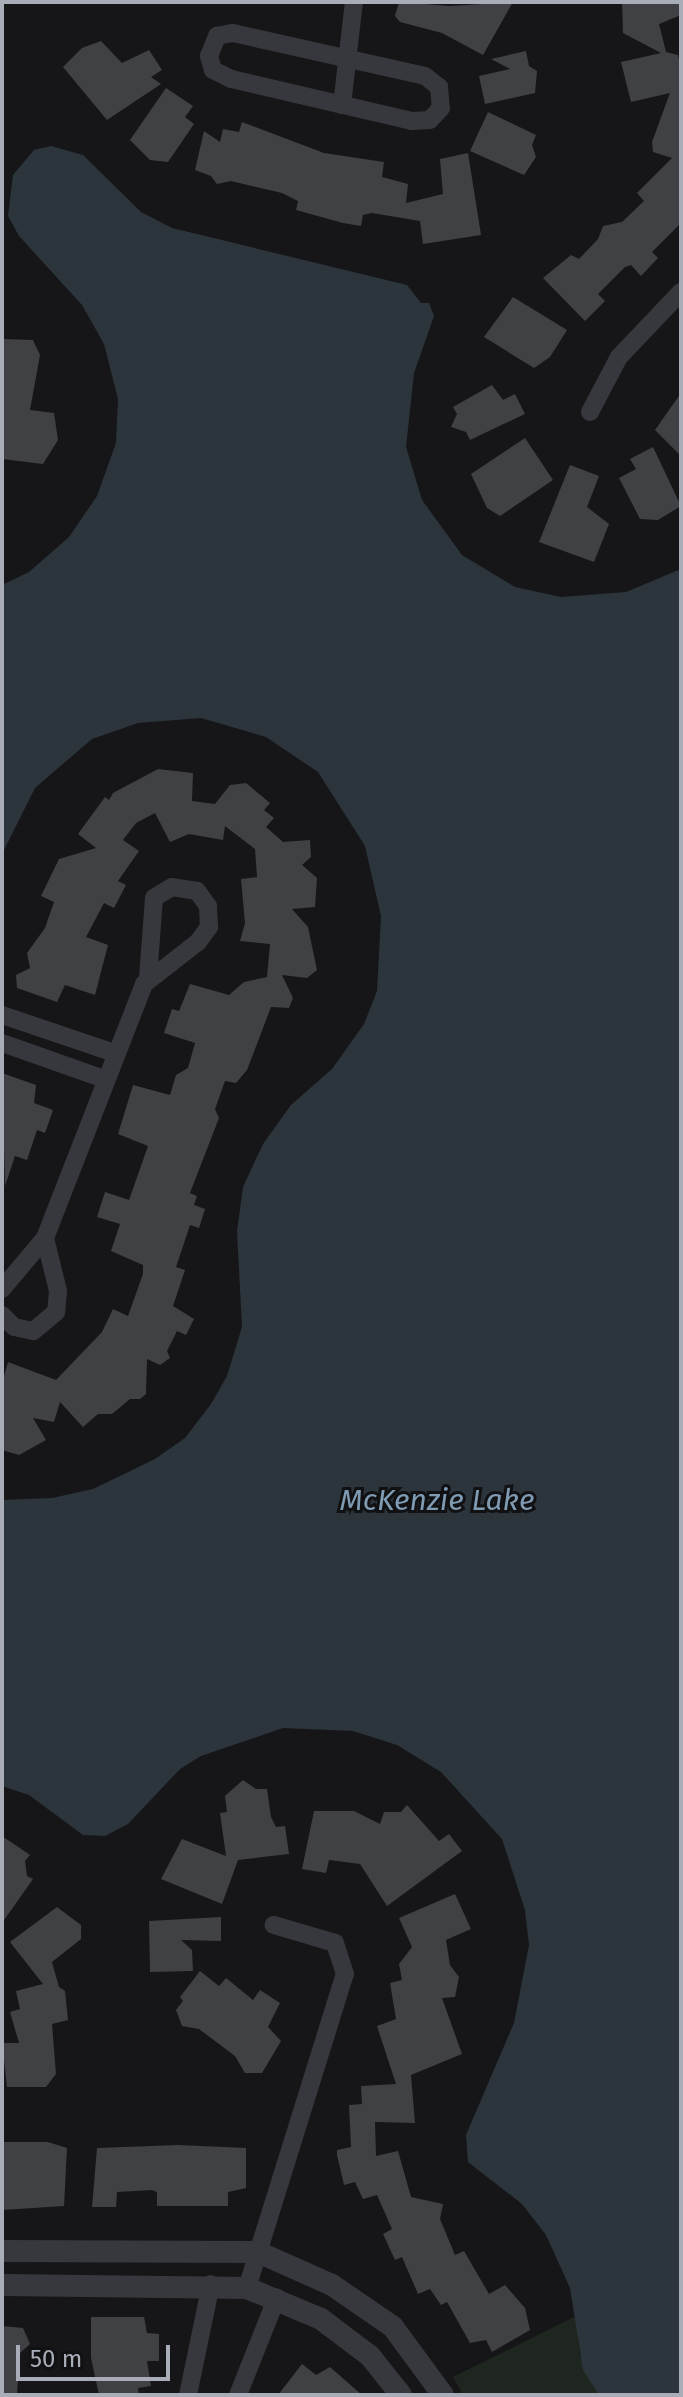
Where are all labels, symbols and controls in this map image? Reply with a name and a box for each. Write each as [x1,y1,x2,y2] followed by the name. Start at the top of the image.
[340,1482,534,1518] water label: McKenzie Lake
[20,2329,174,2379] scale bar
[30,2345,82,2373] text: 50 m

